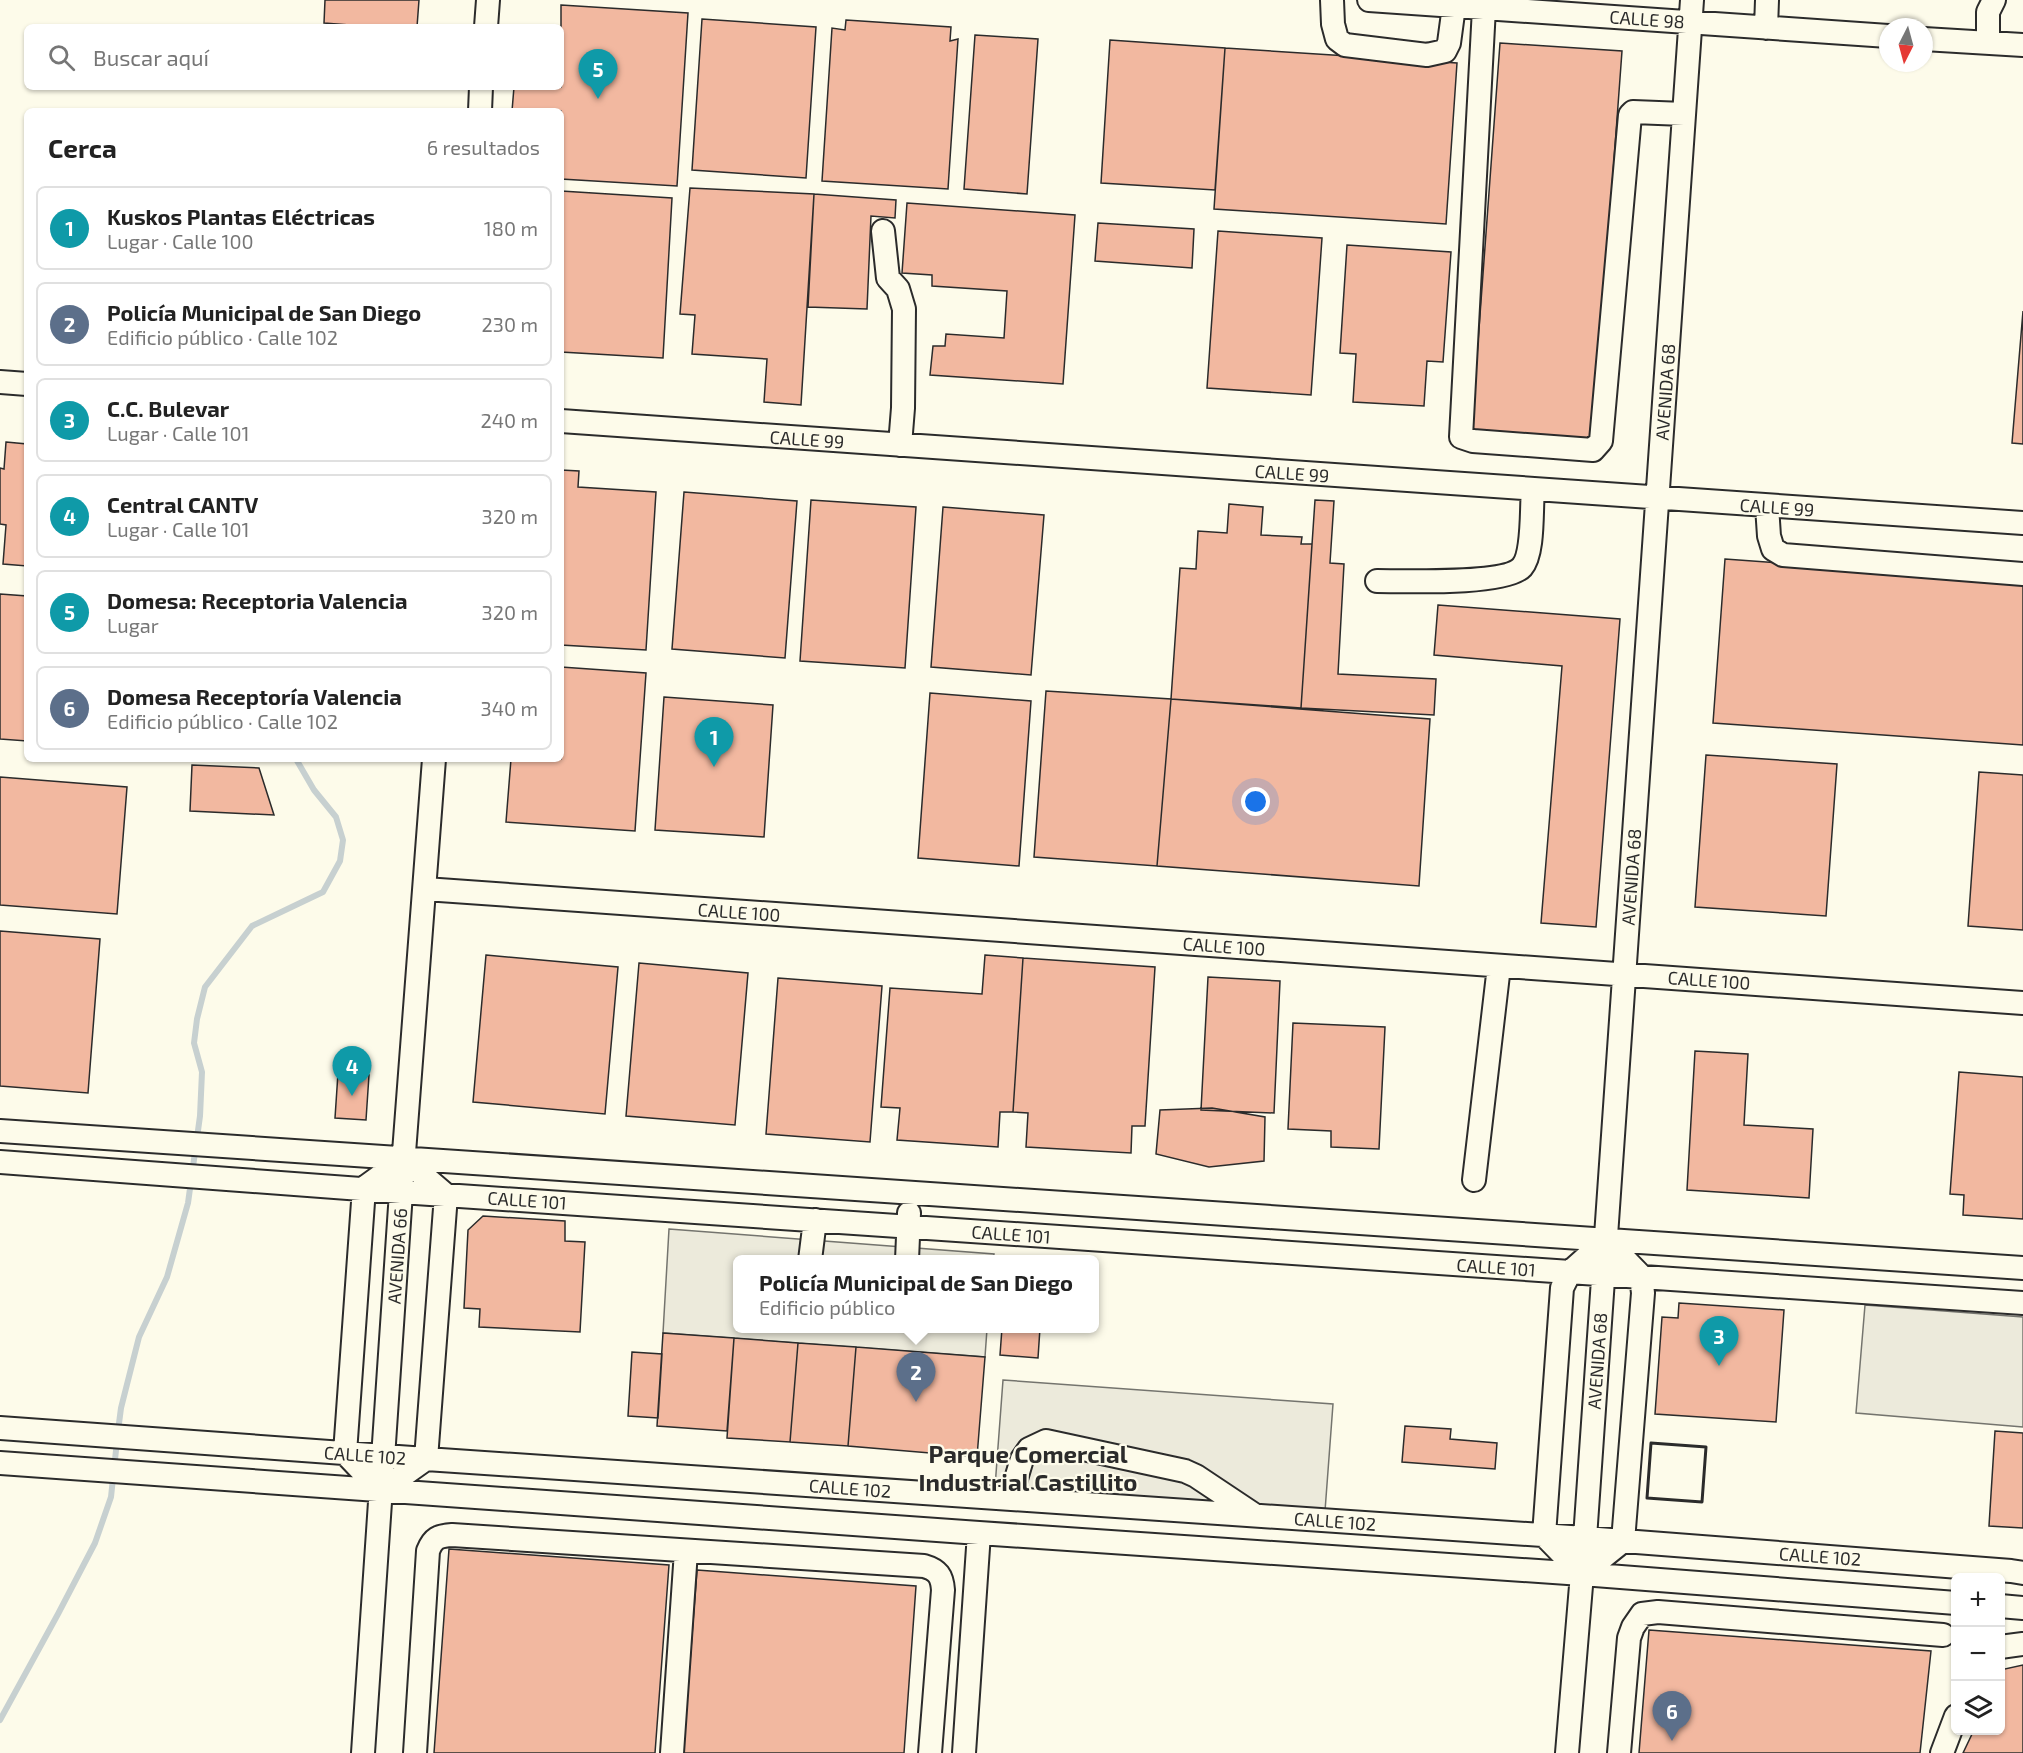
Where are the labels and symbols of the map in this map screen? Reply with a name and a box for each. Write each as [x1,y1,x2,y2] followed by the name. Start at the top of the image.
[1609,5,1685,33] street label: CALLE 98
[1879,18,1933,72] north arrow
[578,50,618,99] pin: 5
[1651,343,1679,441] street label: AVENIDA 68
[769,425,845,453] street label: CALLE 99
[1254,459,1330,487] street label: CALLE 99
[1739,493,1815,521] street label: CALLE 99
[694,718,734,767] pin: 1
[1241,787,1270,816] your location
[1617,828,1645,926] street label: AVENIDA 68
[697,898,781,926] street label: CALLE 100
[1182,932,1266,960] street label: CALLE 100
[1667,966,1751,994] street label: CALLE 100
[332,1046,372,1096] pin: 4
[487,1186,567,1214] street label: CALLE 101
[383,1207,411,1305] street label: AVENIDA 66
[971,1220,1051,1248] street label: CALLE 101
[1456,1253,1536,1281] street label: CALLE 101
[1583,1312,1611,1410] street label: AVENIDA 68
[1700,1316,1738,1366] pin: 3
[896,1352,936,1402] pin: 2
[918,1439,1138,1496] district label: Parque Comercial Industrial Castillito
[323,1441,407,1469] street label: CALLE 102
[808,1474,892,1502] street label: CALLE 102
[1293,1507,1377,1535] street label: CALLE 102
[1778,1542,1862,1570] street label: CALLE 102
[1652,1692,1692,1741] pin: 6

